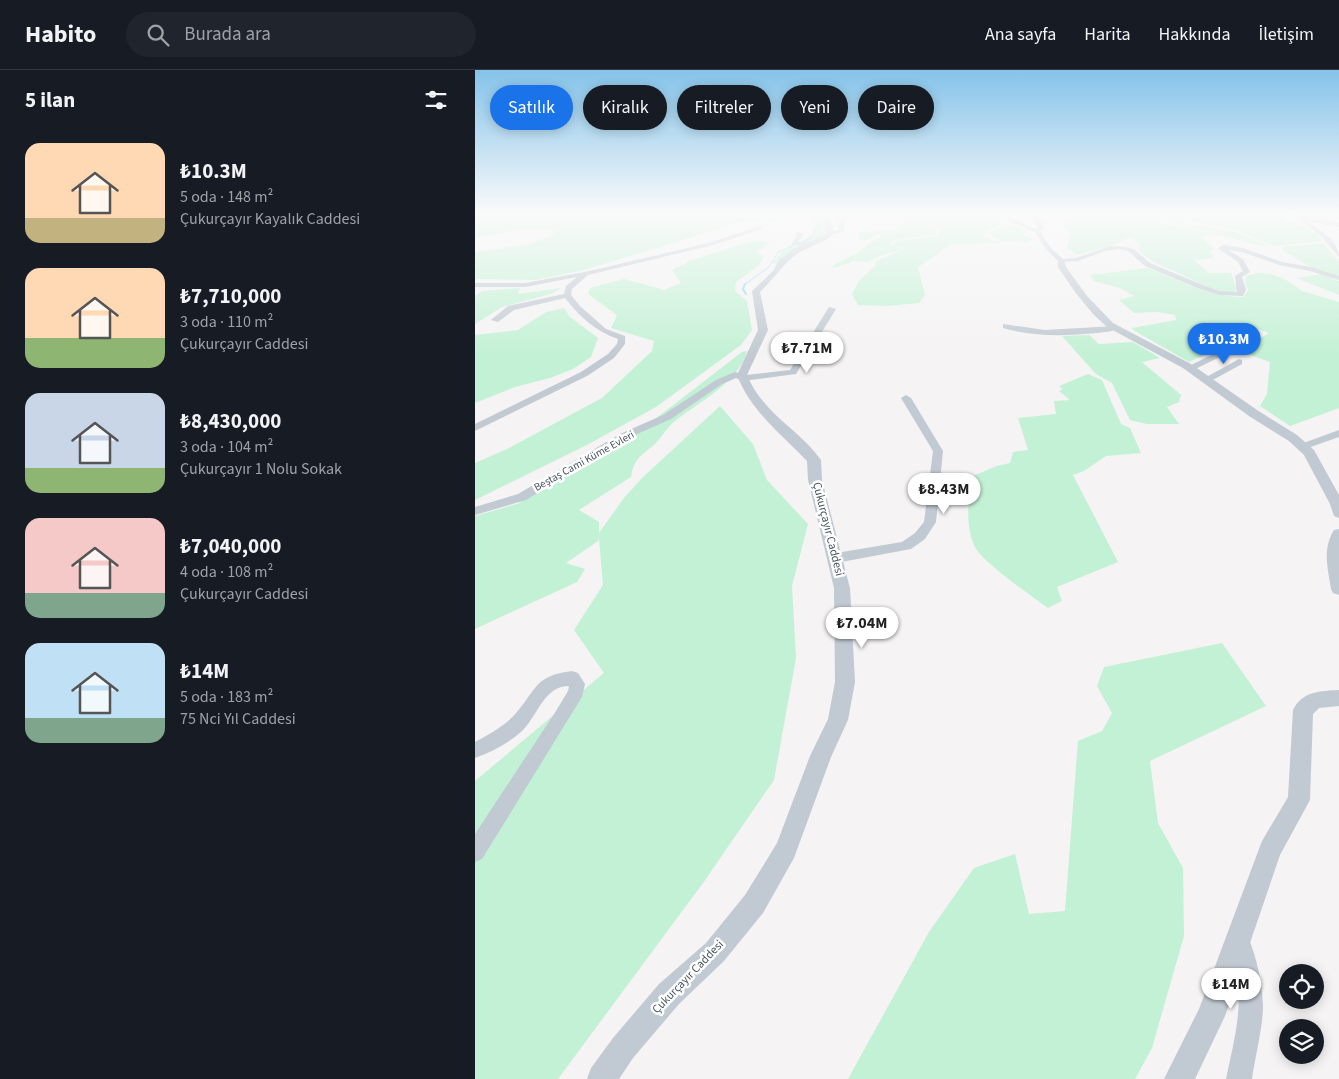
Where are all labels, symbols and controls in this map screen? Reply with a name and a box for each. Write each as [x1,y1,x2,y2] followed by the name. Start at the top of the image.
[126,12,476,57] search box
[25,17,96,52] text: Habito
[144,21,172,49] icon: search
[184,21,271,48] text: Burada ara
[985,22,1056,47] text: Ana sayfa
[1084,22,1131,47] text: Harita
[1159,22,1231,47] text: Hakkında
[1259,22,1314,47] text: İletişim
[25,85,75,115] text: 5 ilan
[490,85,573,130] chip: Satılık
[583,85,667,130] chip: Kiralık
[677,85,771,130] chip: Filtreler
[781,85,848,130] chip: Yeni
[858,85,934,130] chip: Daire
[422,86,450,114] icon: filters
[180,156,247,186] text: ₺10.3M
[65,163,125,223] icon: home
[180,186,273,208] text: 5 oda · 148 m²
[180,208,360,230] text: Çukurçayır Kayalık Caddesi
[180,281,281,311] text: ₺7,710,000
[65,288,125,348] icon: home
[180,311,273,333] text: 3 oda · 110 m²
[1183,322,1265,365] pin: ₺10.3M
[1199,328,1249,350] text: ₺10.3M
[766,332,848,374] pin: ₺7.71M
[180,333,308,355] text: Çukurçayır Caddesi
[782,337,832,359] text: ₺7.71M
[180,406,281,436] text: ₺8,430,000
[65,413,125,473] icon: home
[531,427,637,495] street label: Beştaş Cami Küme Evleri
[180,436,273,458] text: 3 oda · 104 m²
[180,458,342,480] text: Çukurçayır 1 Nolu Sokak
[903,472,985,515] pin: ₺8.43M
[919,478,969,500] text: ₺8.43M
[808,480,848,578] street label: Çukurçayır Caddesi
[180,531,281,561] text: ₺7,040,000
[65,538,125,598] icon: home
[180,561,273,583] text: 4 oda · 108 m²
[180,583,308,605] text: Çukurçayır Caddesi
[821,606,903,649] pin: ₺7.04M
[837,612,887,634] text: ₺7.04M
[180,656,229,686] text: ₺14M
[65,663,125,723] icon: home
[180,686,273,708] text: 5 oda · 183 m²
[180,708,296,730] text: 75 Nci Yıl Caddesi
[648,936,728,1018] street label: Çukurçayır Caddesi
[1279,964,1324,1064] map controls
[1279,964,1324,1009] button: locate
[1201,968,1261,1010] pin: ₺14M
[1212,973,1250,995] text: ₺14M
[1279,1019,1324,1064] button: layers

